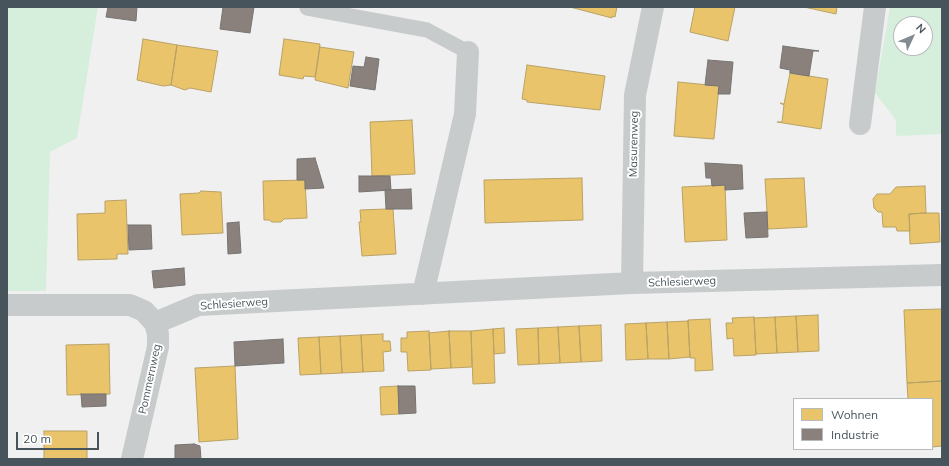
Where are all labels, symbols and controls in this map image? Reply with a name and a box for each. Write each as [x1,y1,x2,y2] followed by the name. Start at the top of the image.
[893,16,933,56] north arrow
[913,21,929,36] text: N
[627,111,641,177] street label: Masurenweg
[648,274,716,290] street label: Schlesierweg
[200,295,268,313] street label: Schlesierweg
[136,343,164,415] street label: Pommernweg
[793,398,933,450] legend
[831,407,878,422] text: Wohnen
[18,424,101,450] scale bar
[831,427,879,442] text: Industrie
[23,431,51,446] text: 20 m

